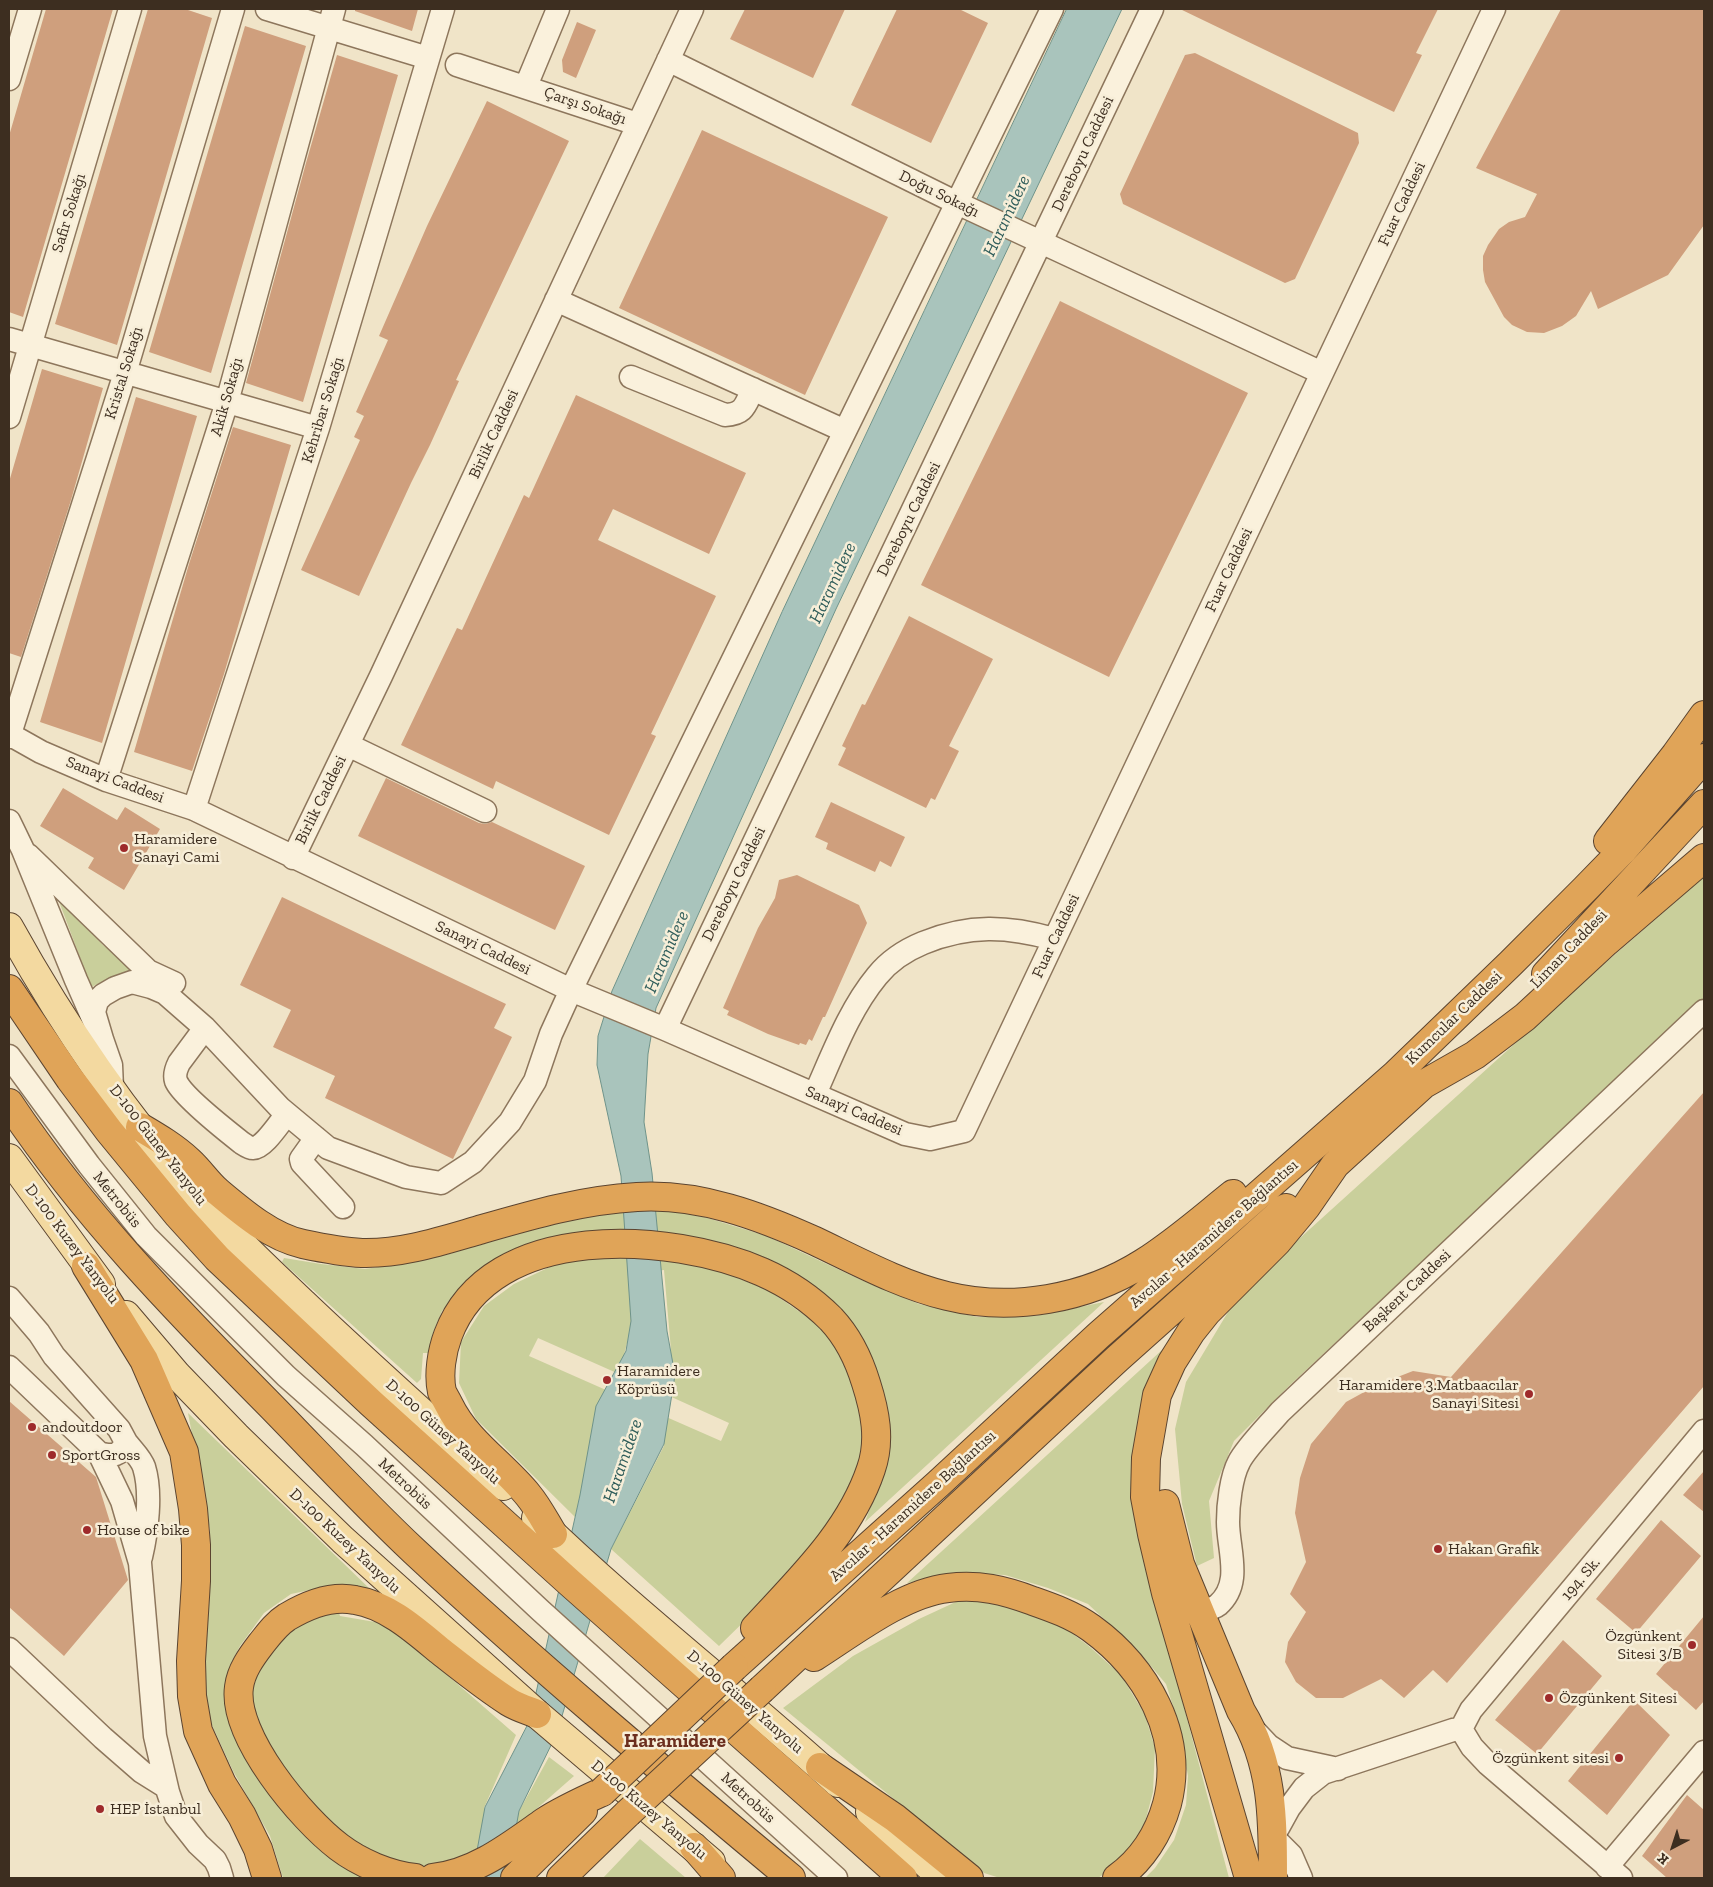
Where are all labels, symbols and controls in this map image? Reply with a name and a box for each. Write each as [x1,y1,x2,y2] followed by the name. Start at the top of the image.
[541,83,629,129] street label: Çarşı Sokağı
[1048,93,1118,215] street label: Dereboyu Caddesi
[1374,159,1430,249] street label: Fuar Caddesi
[896,166,982,222] street label: Doğu Sokağı
[48,171,90,255] street label: Safir Sokağı
[979,172,1035,260] water label: Haramidere
[101,324,147,422] street label: Kristal Sokağı
[298,354,348,466] street label: Kehribar Sokağı
[207,355,247,439] street label: Akik Sokağı
[465,386,523,482] street label: Birlik Caddesi
[873,459,945,579] street label: Dereboyu Caddesi
[1201,525,1257,615] street label: Fuar Caddesi
[805,539,861,627] water label: Haramidere
[63,752,167,808] street label: Sanayi Caddesi
[291,753,351,847] street label: Birlik Caddesi
[698,824,770,944] street label: Dereboyu Caddesi
[134,829,219,867] place label: Haramidere Sanayi Cami
[118,842,130,854] marker: Haramidere Sanayi Cami
[1028,891,1084,981] street label: Fuar Caddesi
[1527,906,1611,992] street label: Liman Caddesi
[640,908,694,996] water label: Haramidere
[432,917,534,979] street label: Sanayi Caddesi
[1402,967,1506,1069] street label: Kumcular Caddesi
[105,1081,211,1209] street label: D-100 Güney Yanyolu
[803,1082,905,1140] street label: Sanayi Caddesi
[1126,1156,1302,1312] street label: Avcılar - Haramidere Bağlantısı
[89,1168,145,1232] street label: Metrobüs
[21,1180,123,1308] street label: D-100 Kuzey Yanyolu
[1359,1245,1455,1337] street label: Başkent Caddesi
[617,1361,700,1399] place label: Haramidere Köprüsü
[601,1374,613,1386] marker: Haramidere Köprüsü
[382,1375,504,1489] street label: D-100 Güney Yanyolu
[1339,1375,1519,1413] place label: Haramidere 3.Matbaacılar Sanayi Sitesi
[1523,1388,1535,1400] marker: Haramidere 3.Matbaacılar Sanayi Sitesi
[599,1416,647,1506] water label: Haramidere
[42,1417,123,1437] place label: andoutdoor
[26,1421,38,1433] marker: andoutdoor
[826,1426,1000,1586] street label: Avcılar - Haramidere Bağlantısı
[62,1445,140,1465] place label: SportGross
[46,1449,58,1461] marker: SportGross
[374,1454,436,1514] street label: Metrobüs
[285,1485,405,1597] street label: D-100 Kuzey Yanyolu
[97,1520,190,1540] place label: House of bike
[81,1524,93,1536] marker: House of bike
[1448,1539,1539,1559] place label: Hakan Grafik
[1432,1543,1444,1555] marker: Hakan Grafik
[1557,1553,1605,1605] street label: 194. Sk.
[1605,1626,1682,1664] place label: Özgünkent Sitesi 3/B
[1686,1639,1698,1651] marker: Özgünkent Sitesi 3/B
[683,1646,807,1758] street label: D-100 Güney Yanyolu
[1559,1688,1677,1708] place label: Özgünkent Sitesi
[1543,1692,1555,1704] marker: Özgünkent Sitesi
[624,1731,726,1753] district label: Haramidere
[1492,1748,1609,1768] place label: Özgünkent sitesi
[1613,1752,1625,1764] marker: Özgünkent sitesi
[587,1756,711,1864] street label: D-100 Kuzey Yanyolu
[717,1769,779,1827] street label: Metrobüs
[110,1799,201,1819] place label: HEP İstanbul
[94,1803,106,1815] marker: HEP İstanbul
[1648,1822,1698,1872] north arrow
[1654,1849,1672,1868] text: K

